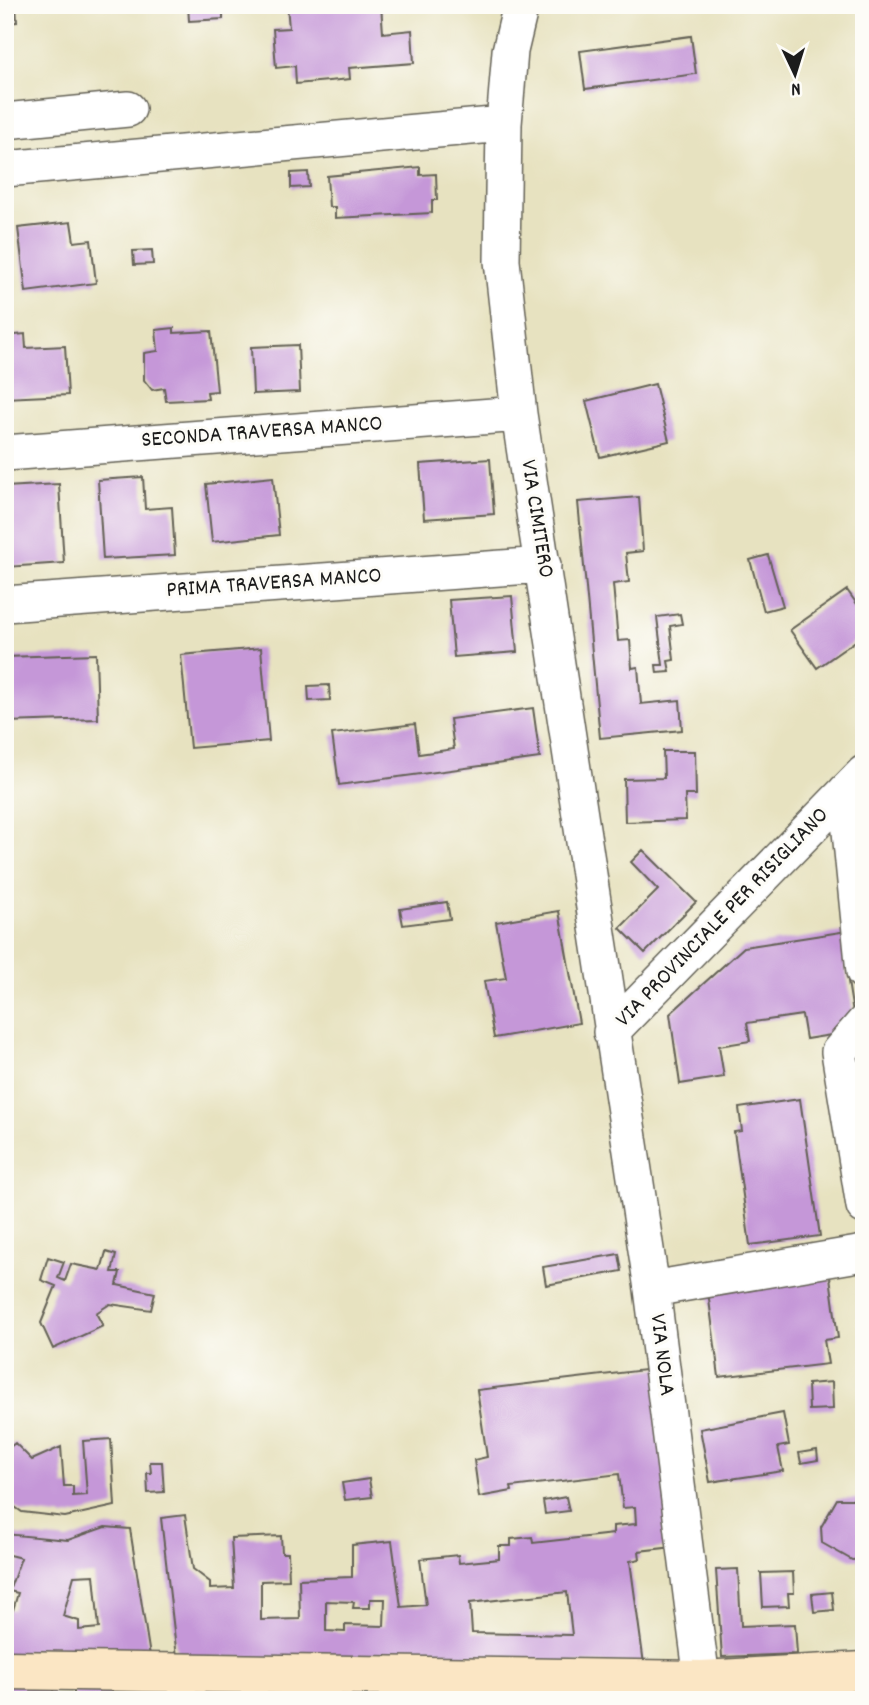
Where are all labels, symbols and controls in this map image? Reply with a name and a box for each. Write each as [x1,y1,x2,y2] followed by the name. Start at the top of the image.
[760,38,830,108] north arrow
[790,74,802,101] text: N
[140,408,384,458] street label: SECONDA TRAVERSA MANCO
[510,458,562,580] street label: VIA CIMITERO
[165,560,383,608] street label: PRIMA TRAVERSA MANCO
[609,800,837,1036] street label: VIA PROVINCIALE PER RISIGLIANO
[640,1312,682,1398] street label: VIA NOLA

